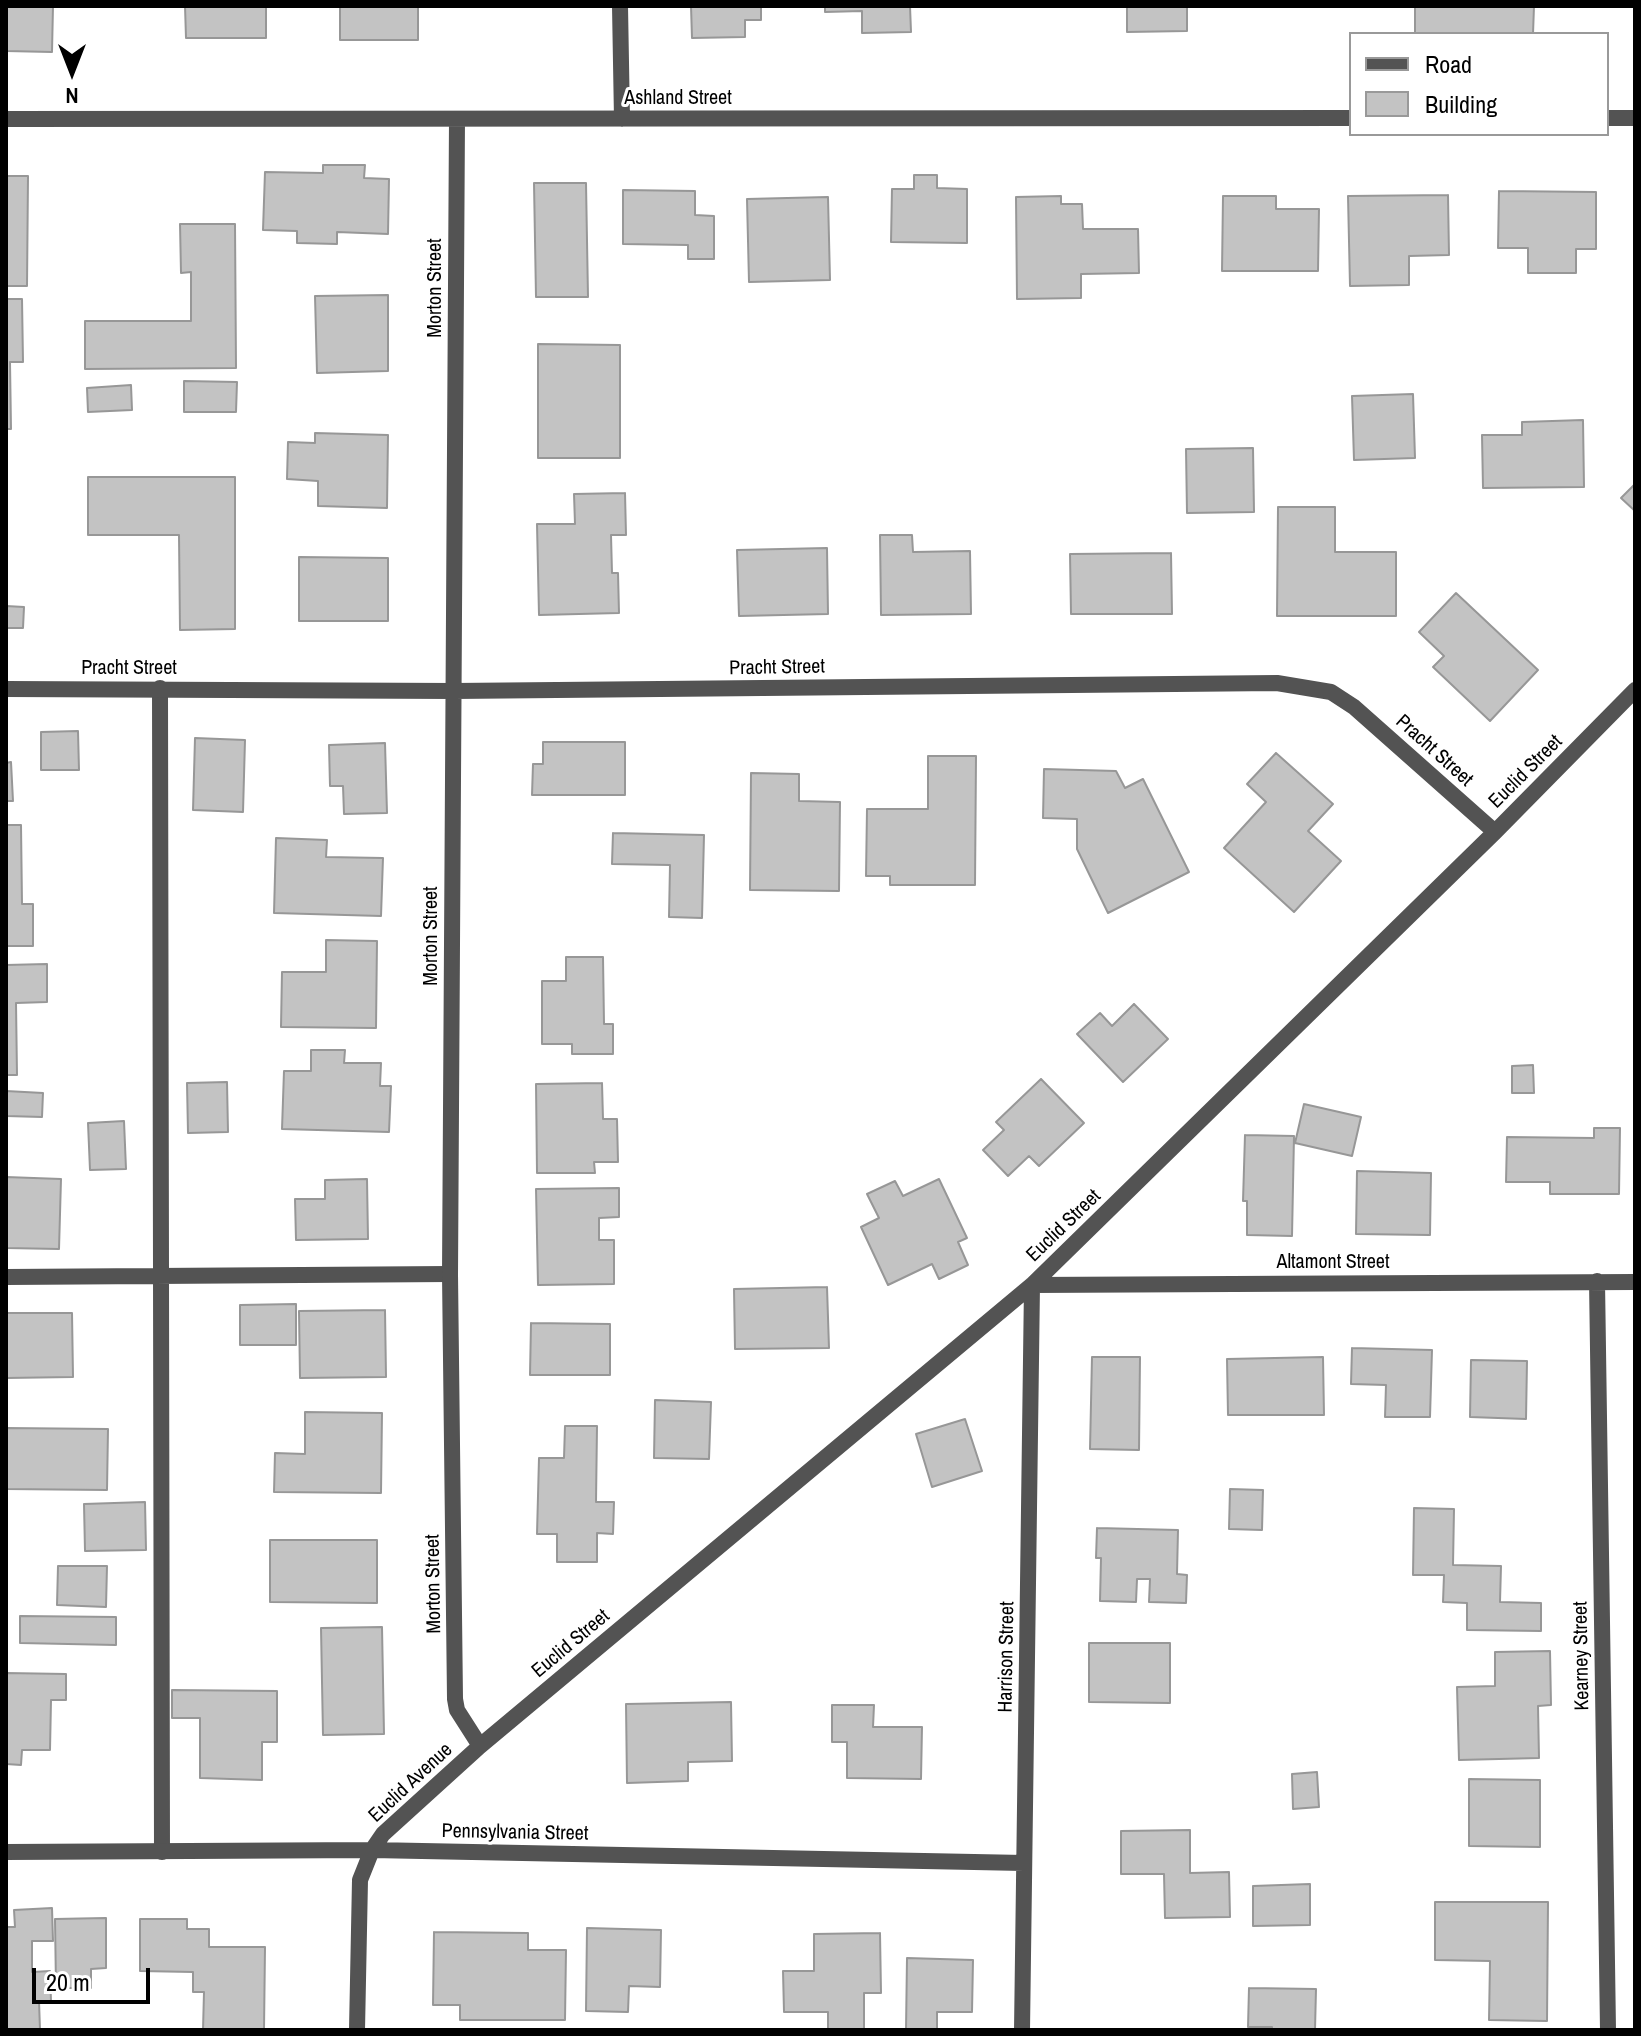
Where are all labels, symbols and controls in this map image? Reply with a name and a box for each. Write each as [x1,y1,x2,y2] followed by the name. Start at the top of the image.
[32,32,112,112] north arrow
[1349,32,1609,136] legend
[1425,48,1472,80] text: Road
[65,81,79,111] text: N
[624,87,732,111] street label: Ashland Street
[1425,88,1497,120] text: Building
[424,238,448,338] street label: Morton Street
[729,655,825,681] street label: Pracht Street
[81,657,177,681] street label: Pracht Street
[1390,710,1478,792] street label: Pracht Street
[1484,730,1568,814] street label: Euclid Street
[420,886,444,986] street label: Morton Street
[1022,1185,1106,1267] street label: Euclid Street
[1276,1251,1390,1275] street label: Altamont Street
[421,1534,447,1634] street label: Morton Street
[994,1601,1020,1713] street label: Harrison Street
[1569,1601,1595,1711] street label: Kearney Street
[527,1605,615,1683] street label: Euclid Street
[364,1738,458,1828] street label: Euclid Avenue
[441,1820,589,1846] street label: Pennsylvania Street
[36,1952,154,2002] scale bar
[46,1966,90,1998] text: 20 m

